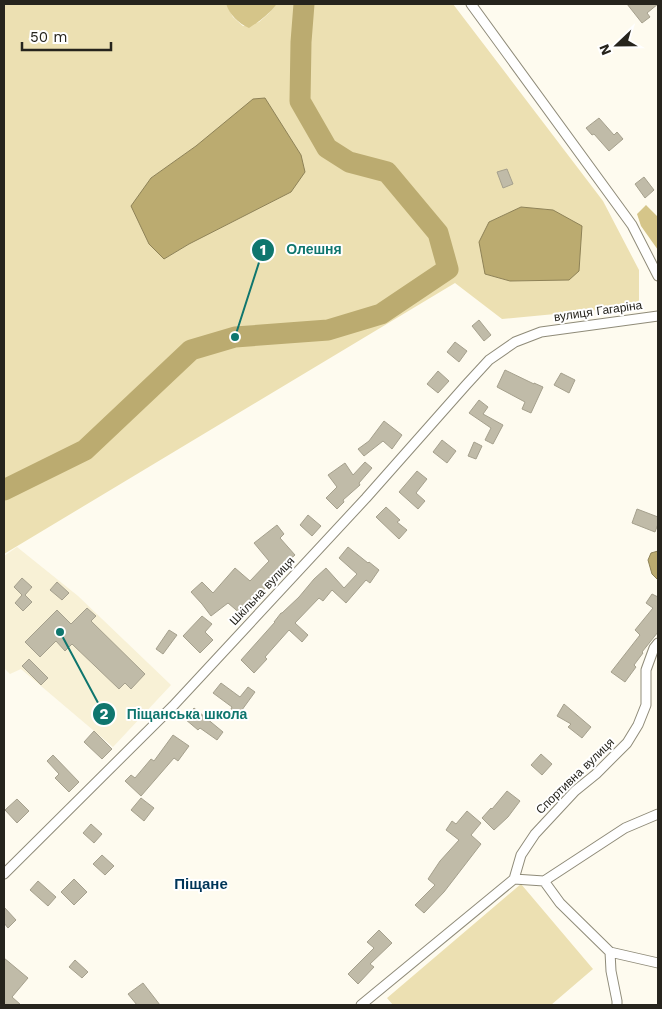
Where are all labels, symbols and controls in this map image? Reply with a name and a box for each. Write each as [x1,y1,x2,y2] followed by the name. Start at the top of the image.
[22,20,111,52] scale bar
[592,20,642,70] north arrow
[30,28,67,46] text: 50 m
[596,42,614,58] text: N
[251,235,351,264] callout: Олешня
[260,241,266,259] text: 1
[286,241,342,257] text: Олешня
[553,298,643,324] street label: вулиця Гагаріна
[227,554,297,628] street label: Шкільна вулиця
[92,700,257,729] callout: Піщанська школа
[100,705,109,723] text: 2
[127,706,248,722] text: Піщанська школа
[533,735,617,817] street label: Спортивна вулиця
[174,875,228,893] district label: Піщане

